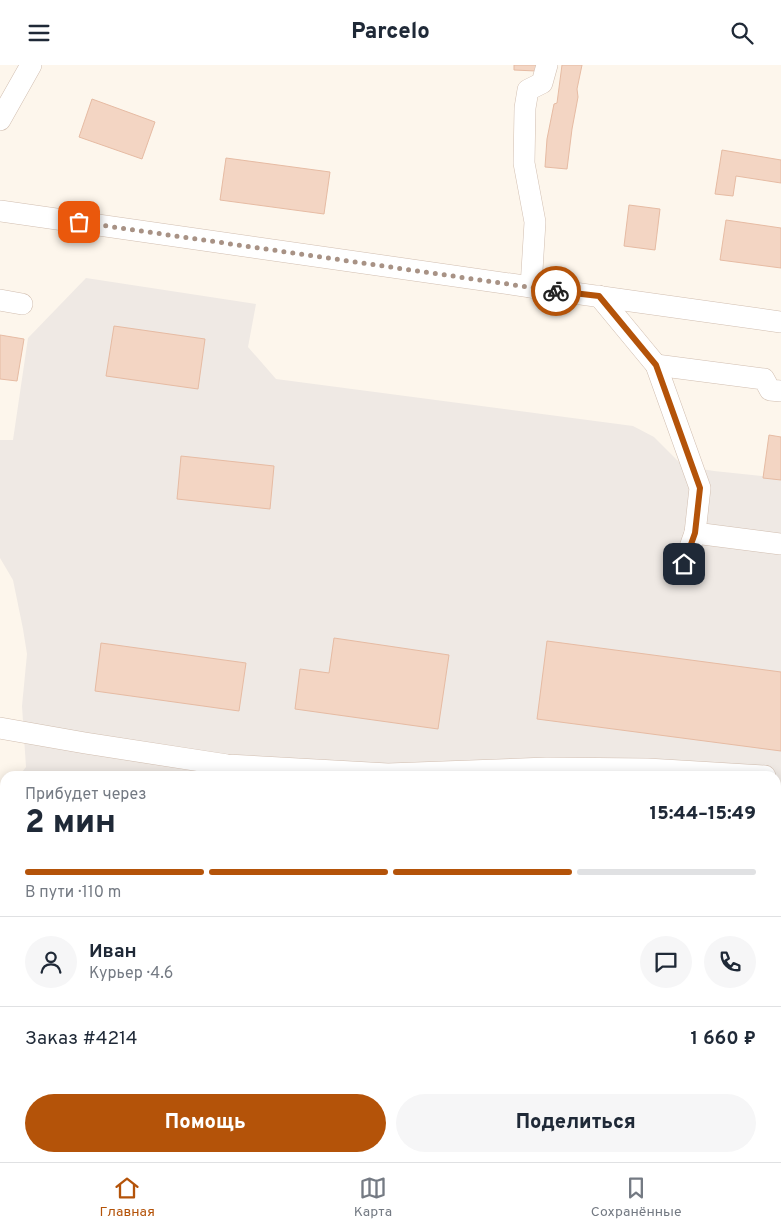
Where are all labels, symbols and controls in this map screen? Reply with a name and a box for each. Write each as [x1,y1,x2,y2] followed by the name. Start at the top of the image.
[25,19,53,47] icon: menu
[351,19,430,46] text: Parcelo
[728,19,756,47] icon: search
[58,201,100,243] pin
[65,208,93,236] icon: bag
[531,266,581,316] courier
[542,277,570,305] icon: bike
[663,543,705,585] pin
[670,550,698,578] icon: home
[25,785,147,805] text: Прибудет через
[650,802,756,826] text: 15:44–15:49
[25,804,116,844] text: 2 мин
[25,883,121,903] text: В пути · 110 m
[25,936,77,988] button: person
[640,936,692,988] button: chat
[704,936,756,988] button: phone
[89,940,137,964] text: Иван
[89,964,173,984] text: Курьер · 4.6
[25,1027,138,1051] text: Заказ #4214
[691,1027,756,1051] text: 1 660 ₽
[25,1094,386,1152] button: Помощь
[396,1094,756,1152] button: Поделиться
[99,1174,155,1221] tab: Главная
[354,1174,392,1221] tab: Карта
[591,1174,682,1221] tab: Сохранённые

